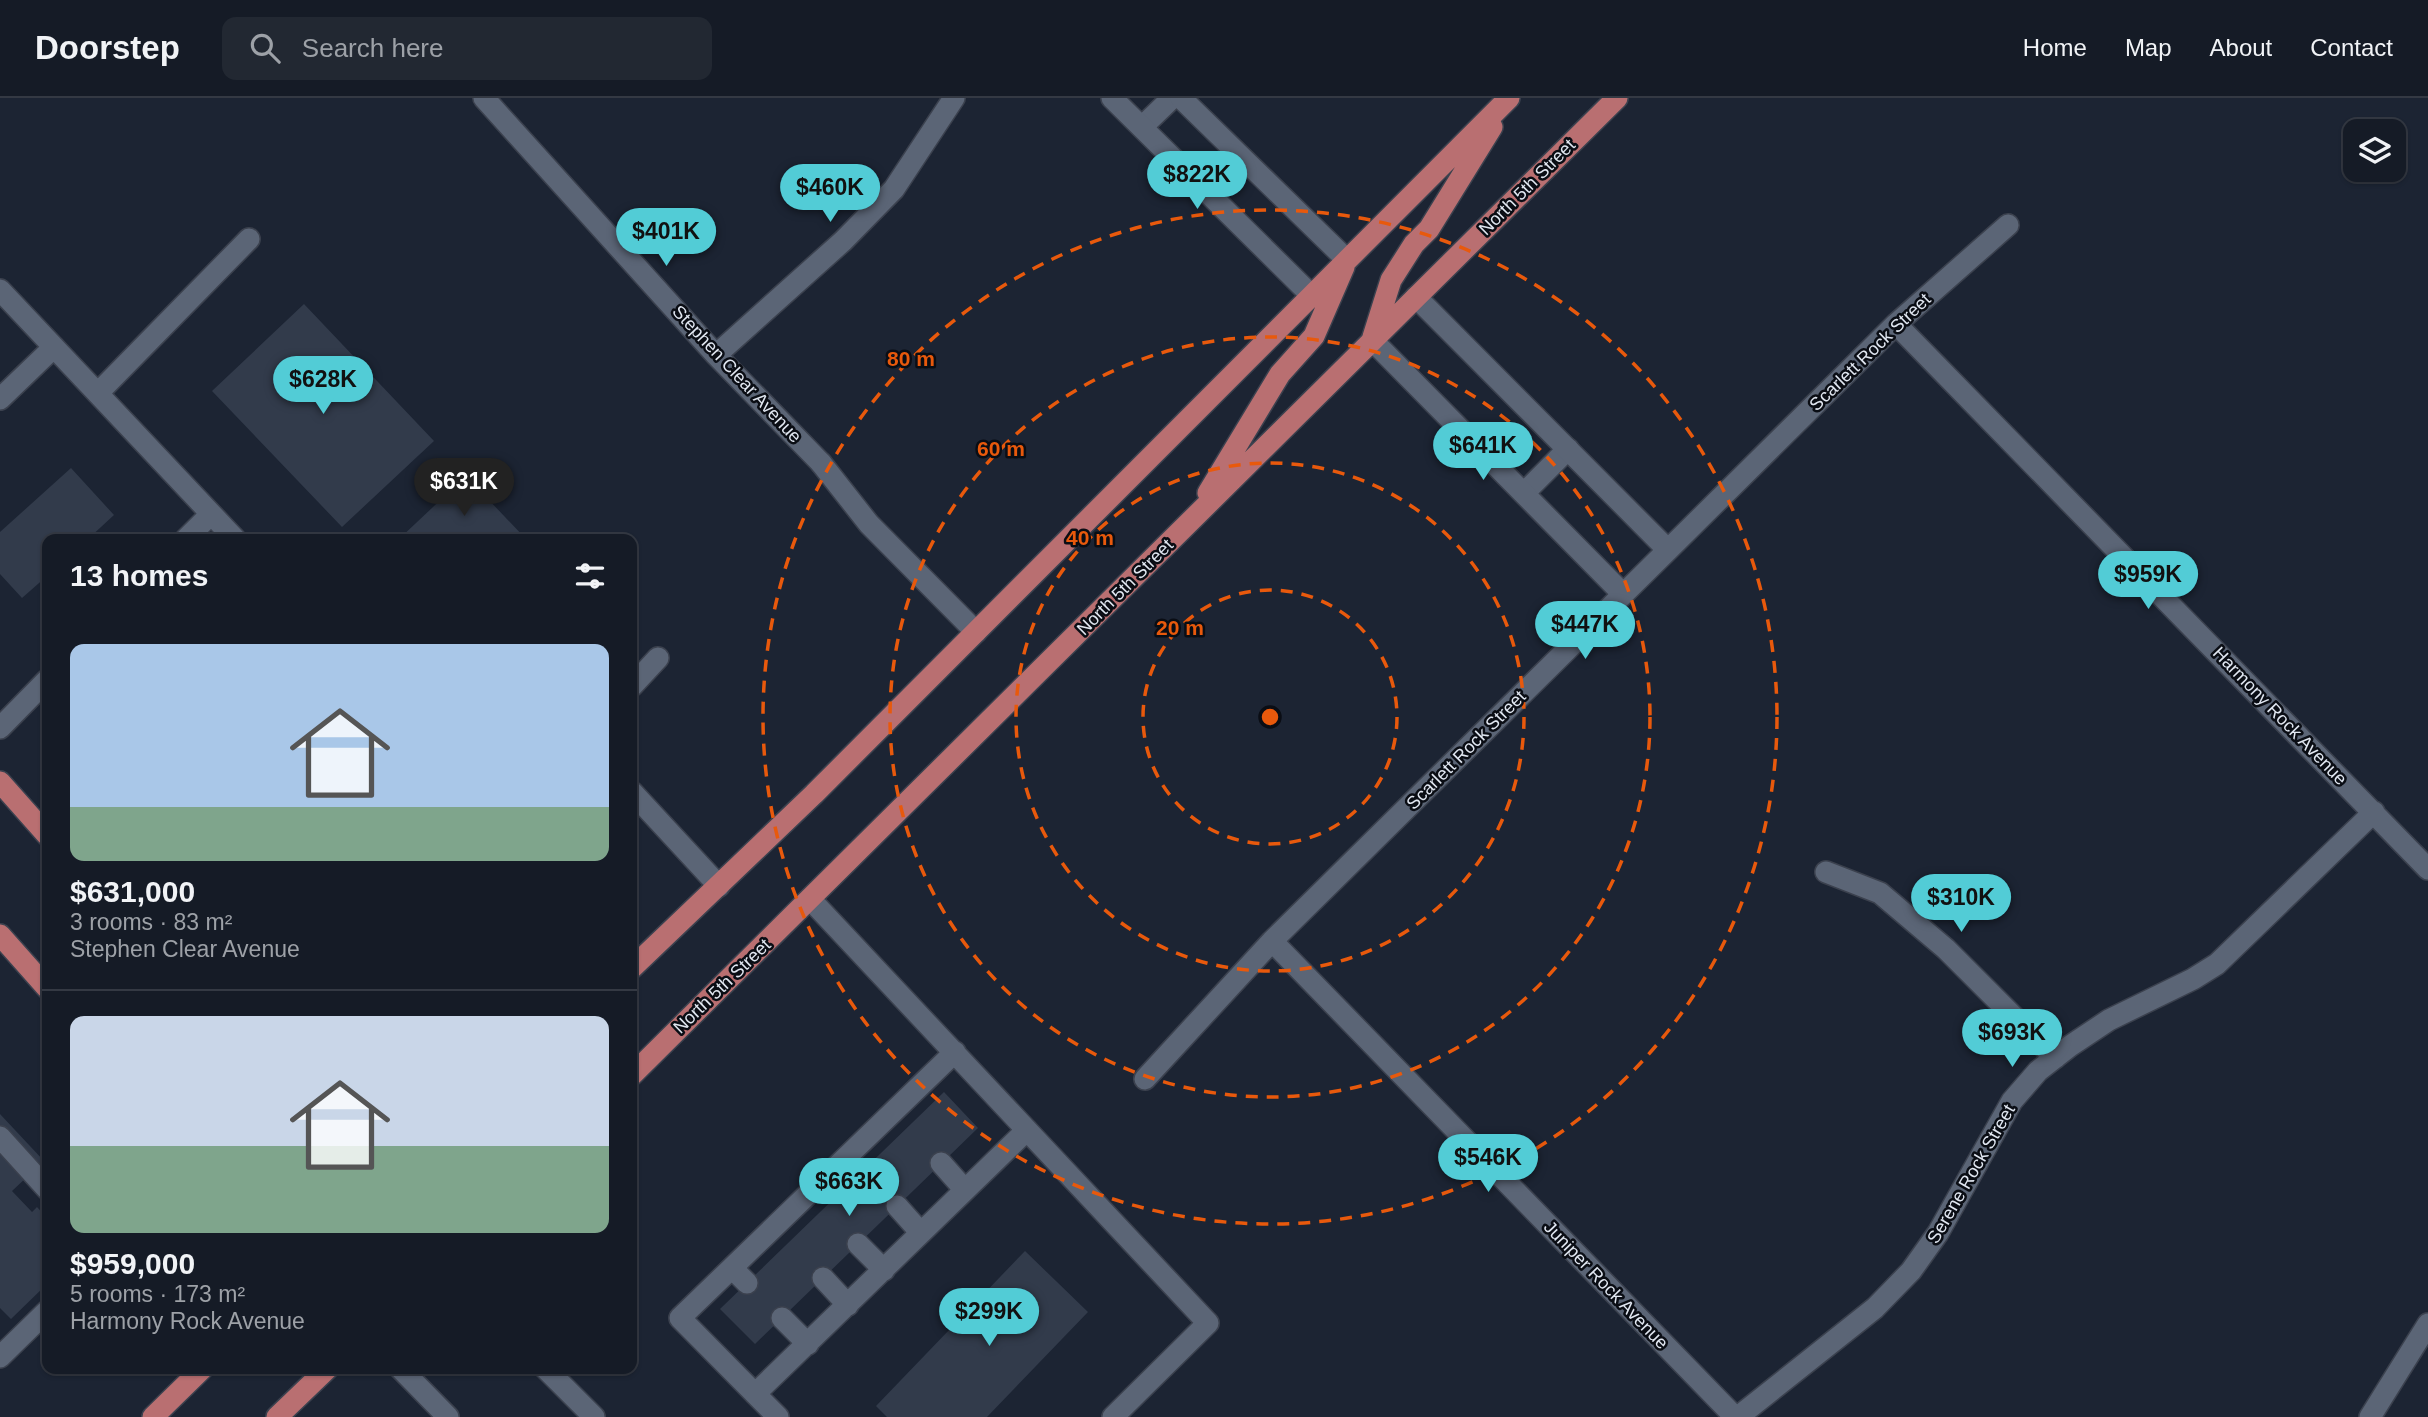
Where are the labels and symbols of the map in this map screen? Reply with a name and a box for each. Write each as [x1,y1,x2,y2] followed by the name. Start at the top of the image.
[1475,135,1579,239] street label: North 5th Street
[1148,152,1246,211] pin: $822K
[781,164,879,224] pin: $460K
[617,208,715,268] pin: $401K
[1805,289,1935,415] street label: Scarlett Rock Street
[668,301,806,447] street label: Stephen Clear Avenue
[887,347,935,370] text: 80 m
[274,356,372,416] pin: $628K
[1434,422,1532,482] pin: $641K
[977,437,1025,460] text: 60 m
[415,458,513,518] pin: $631K
[1066,526,1114,549] text: 40 m
[1073,535,1177,639] street label: North 5th Street
[2099,552,2197,611] pin: $959K
[1536,602,1634,661] pin: $447K
[1156,616,1204,639] text: 20 m
[2209,643,2351,789] street label: Harmony Rock Avenue
[1402,686,1530,814] street label: Scarlett Rock Street
[1258,705,1282,729] centre of rings
[1912,874,2010,934] pin: $310K
[669,935,775,1037] street label: North 5th Street
[1963,1010,2061,1069] pin: $693K
[1923,1101,2019,1247] street label: Serene Rock Street
[1439,1134,1537,1194] pin: $546K
[800,1158,898,1218] pin: $663K
[1540,1217,1672,1353] street label: Juniper Rock Avenue
[940,1288,1038,1348] pin: $299K

